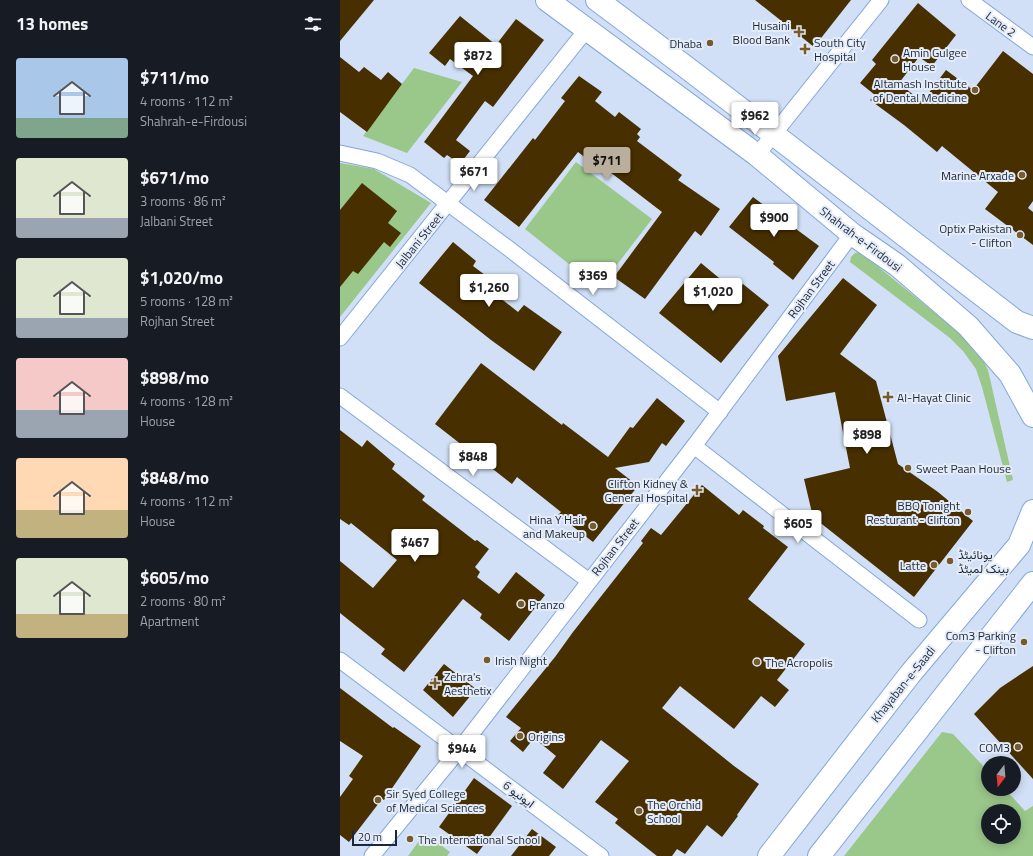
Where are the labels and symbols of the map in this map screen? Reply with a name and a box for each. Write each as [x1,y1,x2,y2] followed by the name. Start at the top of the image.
[982,6,1020,42] street label: Lane 2
[733,16,790,49] place label: Husaini Blood Bank
[793,26,805,38] marker: Husaini Blood Bank
[814,33,866,66] place label: South City Hospital
[669,34,702,53] place label: Dhaba
[705,38,715,48] marker: Dhaba
[454,42,502,76] pin: $872
[799,43,811,55] marker: South City Hospital
[903,43,967,76] place label: Amin Gulgee House
[890,54,900,64] marker: Amin Gulgee House
[873,74,967,107] place label: Altamash Institute of Dental Medicine
[970,85,980,95] marker: Altamash Institute of Dental Medicine
[731,102,779,136] pin: $962
[583,147,631,181] pin: $711
[450,158,498,192] pin: $671
[941,166,1014,185] place label: Marine Arxade
[1017,170,1027,180] marker: Marine Arxade
[816,202,906,276] street label: Shahrah-e-Firdousi
[750,204,798,238] pin: $900
[390,207,448,272] street label: Jalbani Street
[939,219,1012,252] place label: Optix Pakistan - Clifton
[1015,230,1025,240] marker: Optix Pakistan - Clifton
[783,255,840,322] street label: Rojhan Street
[569,262,617,296] pin: $369
[456,274,522,308] pin: $1,260
[680,278,746,312] pin: $1,020
[897,388,971,407] place label: Al-Hayat Clinic
[882,391,894,403] marker: Al-Hayat Clinic
[843,421,891,455] pin: $898
[449,443,497,477] pin: $848
[916,459,1011,478] place label: Sweet Paan House
[903,463,913,473] marker: Sweet Paan House
[605,474,689,507] place label: Clifton Kidney & General Hospital
[691,484,703,496] marker: Clifton Kidney & General Hospital
[866,496,961,529] place label: BBQ Tonight Resturant - Clifton
[963,507,973,517] marker: BBQ Tonight Resturant - Clifton
[523,510,585,543] place label: Hina Y Hair and Makeup
[774,510,822,544] pin: $605
[586,513,644,580] street label: Rojhan Street
[588,521,598,531] marker: Hina Y Hair and Makeup
[391,529,439,563] pin: $467
[958,545,1009,578] place label: یونائیٹڈ بینک لمیٹڈ
[900,556,926,575] place label: Latte
[945,556,955,566] marker: یونائیٹڈ بینک لمیٹڈ
[929,560,939,570] marker: Latte
[529,595,564,614] place label: Pranzo
[516,599,526,609] marker: Pranzo
[946,626,1016,659] place label: Com3 Parking - Clifton
[1019,637,1029,647] marker: Com3 Parking - Clifton
[866,642,940,726] street label: Khayaban-e-Saadi
[495,651,548,670] place label: Irish Night
[765,653,833,672] place label: The Acropolis
[482,655,492,665] marker: Irish Night
[752,657,762,667] marker: The Acropolis
[444,667,492,700] place label: Zehra's Aesthetix
[429,677,441,689] marker: Zehra's Aesthetix
[528,727,564,746] place label: Origins
[515,731,525,741] marker: Origins
[438,735,486,769] pin: $944
[979,738,1010,757] place label: COM3
[1013,742,1023,752] marker: COM3
[981,756,1021,796] north arrow
[499,776,539,812] street label: ایونیو 6
[386,784,485,817] place label: Sir Syed College of Medical Sciences
[373,795,383,805] marker: Sir Syed College of Medical Sciences
[647,795,701,828] place label: The Orchid School
[634,806,644,816] marker: The Orchid School
[352,828,397,847] scale bar
[418,830,540,849] place label: The International School
[405,834,415,844] marker: The International School

